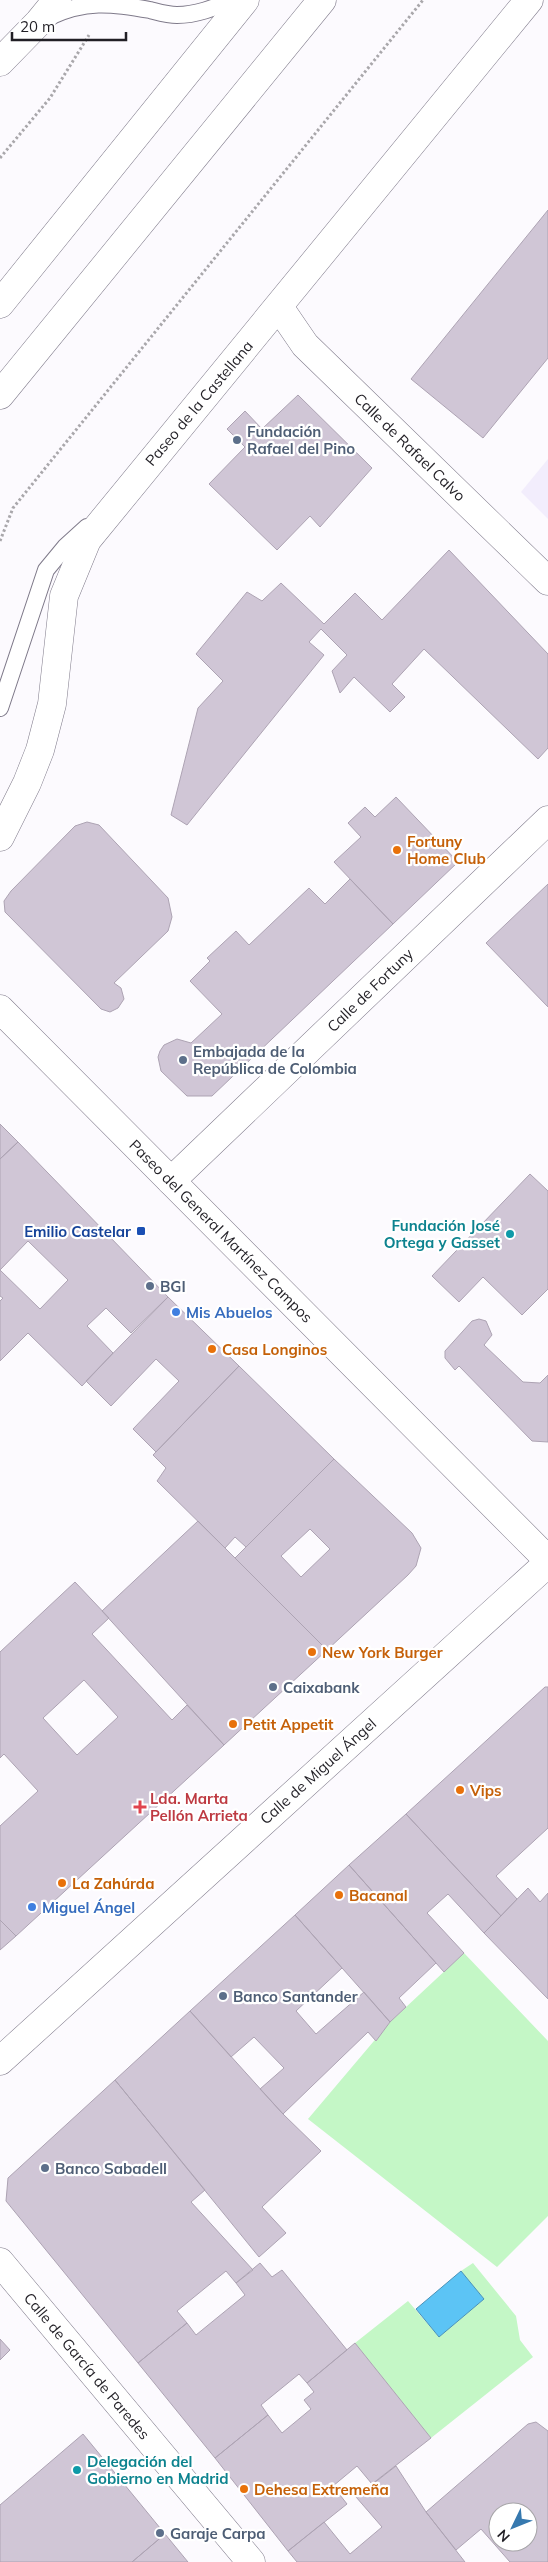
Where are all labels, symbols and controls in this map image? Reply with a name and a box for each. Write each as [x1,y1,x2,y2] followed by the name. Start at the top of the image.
[12,10,126,42] scale bar
[20,17,55,36] text: 20 m
[141,336,257,470] street label: Paseo de la Castellana
[350,389,470,505] street label: Calle de Rafael Calvo
[247,422,355,458] place label: Fundación Rafael del Pino
[231,434,243,446] marker: Fundación Rafael del Pino
[407,832,486,868] place label: Fortuny Home Club
[391,844,403,856] marker: Fortuny Home Club
[323,944,417,1036] street label: Calle de Fortuny
[193,1042,357,1078] place label: Embajada de la República de Colombia
[177,1054,189,1066] marker: Embajada de la República de Colombia
[125,1135,317,1327] street label: Paseo del General Martínez Campos
[384,1216,500,1252] place label: Fundación José Ortega y Gasset
[24,1222,131,1241] place label: Emilio Castelar
[135,1225,147,1237] marker: Emilio Castelar
[504,1228,516,1240] marker: Fundación José Ortega y Gasset
[160,1277,186,1296] place label: BGI
[144,1280,156,1292] marker: BGI
[186,1303,273,1322] place label: Mis Abuelos
[170,1306,182,1318] marker: Mis Abuelos
[222,1340,327,1359] place label: Casa Longinos
[206,1343,218,1355] marker: Casa Longinos
[322,1643,443,1662] place label: New York Burger
[306,1646,318,1658] marker: New York Burger
[283,1678,360,1697] place label: Caixabank
[267,1681,279,1693] marker: Caixabank
[256,1714,380,1828] street label: Calle de Miguel Ángel
[243,1715,334,1734] place label: Petit Appetit
[227,1718,239,1730] marker: Petit Appetit
[469,1781,502,1800] place label: Vips
[454,1784,466,1796] marker: Vips
[150,1789,248,1825] place label: Lda. Marta Pellón Arrieta
[134,1801,146,1813] marker: Lda. Marta Pellón Arrieta
[72,1874,154,1893] place label: La Zahúrda
[56,1877,68,1889] marker: La Zahúrda
[349,1886,408,1905] place label: Bacanal
[333,1889,345,1901] marker: Bacanal
[42,1898,135,1917] place label: Miguel Ángel
[26,1901,38,1913] marker: Miguel Ángel
[233,1987,358,2006] place label: Banco Santander
[217,1990,229,2002] marker: Banco Santander
[55,2159,167,2178] place label: Banco Sabadell
[39,2162,51,2174] marker: Banco Sabadell
[20,2289,154,2443] street label: Calle de García de Paredes
[87,2452,228,2488] place label: Delegación del Gobierno en Madrid
[71,2464,83,2476] marker: Delegación del Gobierno en Madrid
[254,2480,389,2499] place label: Dehesa Extremeña
[238,2483,250,2495] marker: Dehesa Extremeña
[488,2502,538,2552] north arrow
[170,2524,266,2543] place label: Garaje Carpa
[493,2526,514,2546] text: N
[154,2527,166,2539] marker: Garaje Carpa

